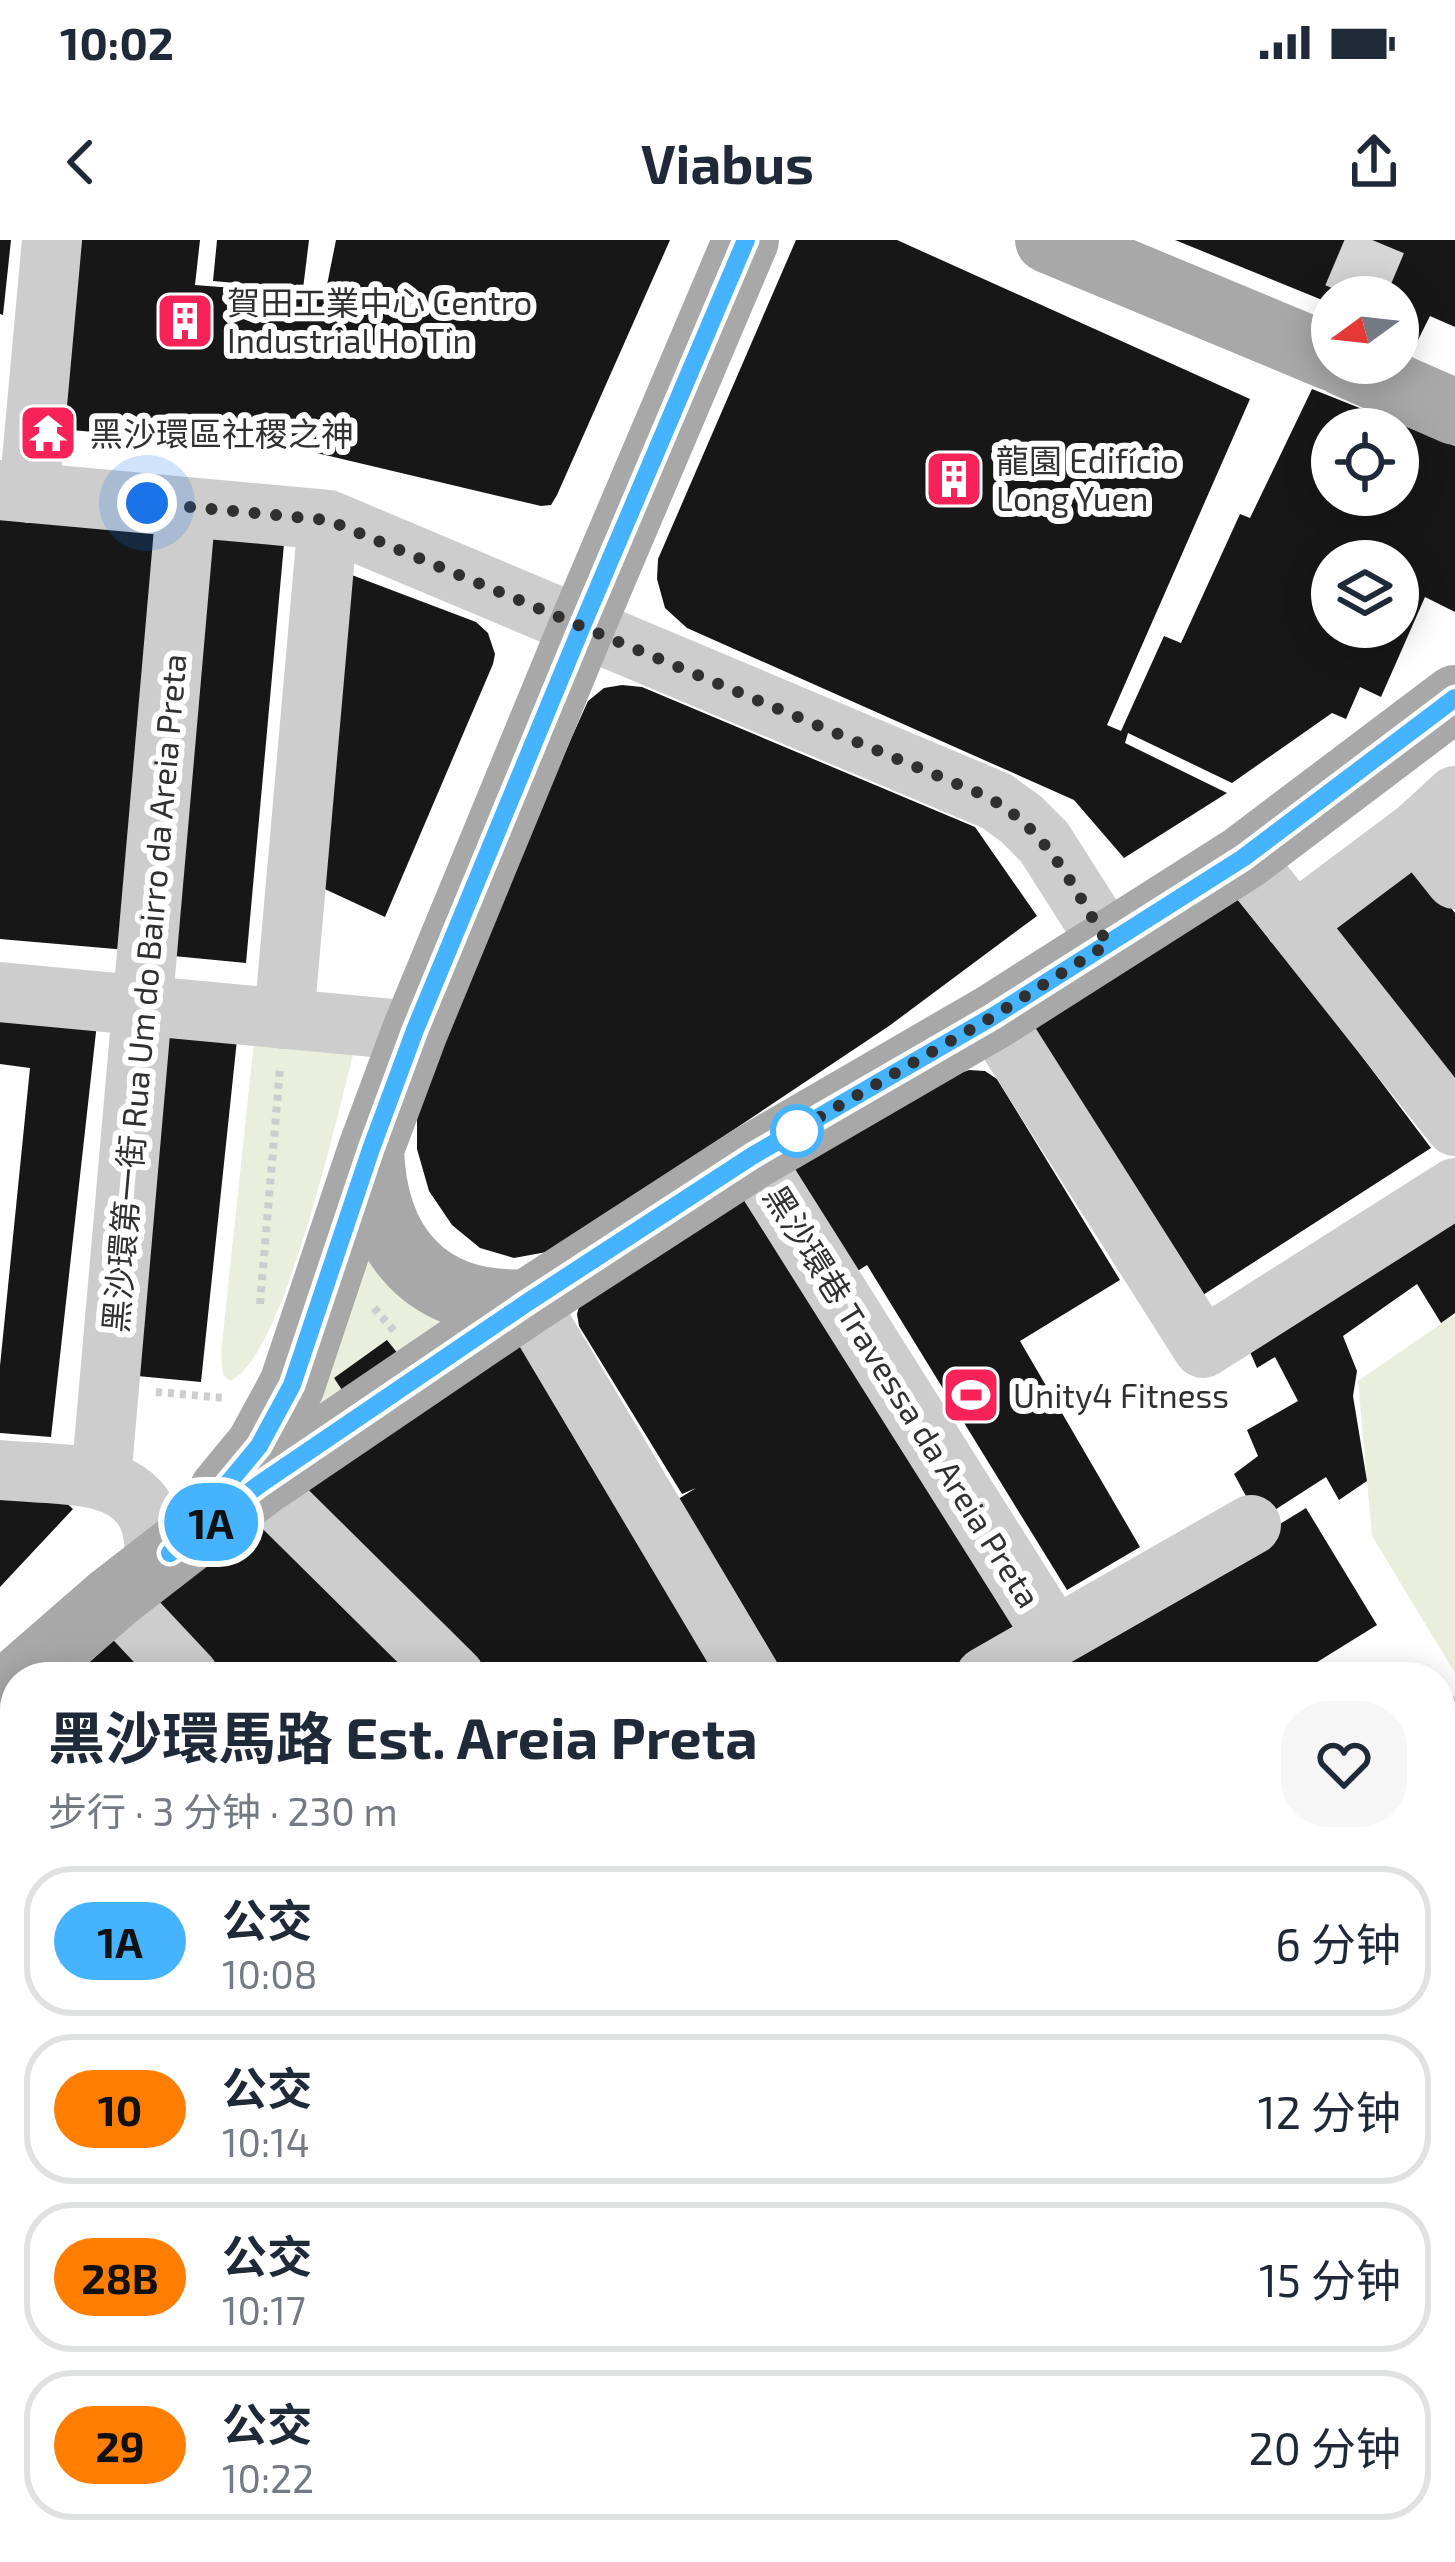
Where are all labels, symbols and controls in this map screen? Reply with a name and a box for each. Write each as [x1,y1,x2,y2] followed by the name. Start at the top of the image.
[60,15,174,69] text: 10:02
[48,129,114,195] icon: back
[1341,129,1407,195] icon: share
[641,130,814,195] text: Viabus
[1311,276,1419,384] north arrow
[1311,276,1419,648] map controls
[227,282,532,360] place label: 賀田工業中心 Centro Industrial Ho Tin
[154,290,216,352] building icon: 賀田工業中心 Centro Industrial Ho Tin
[17,402,79,464] temple icon: 黑沙環區社稷之神
[1311,408,1419,516] button: locate
[90,413,354,453] place label: 黑沙環區社稷之神
[996,440,1179,518] place label: 龍園 Edifício Long Yuen
[923,448,985,510] building icon: 龍園 Edifício Long Yuen
[117,473,177,533] your location
[1311,540,1419,648] button: layers
[94,652,194,1334] street label: 黑沙環第一街 Rua Um do Bairro da Areia Preta
[772,1106,822,1156] unlabelled marker
[756,1178,1050,1614] street label: 黑沙環巷 Travessa da Areia Preta
[940,1364,1002,1426] sports icon: Unity4 Fitness
[1013,1375,1229,1415] place label: Unity4 Fitness
[157,1483,265,1561] line badge: 1A
[188,1497,234,1547] text: 1A
[1281,1701,1407,1827] button: heart
[48,1702,758,1770] text: 黑沙環馬路 Est. Areia Preta
[48,1787,398,1834] text: 步行 · 3 分钟 · 230 m
[222,1892,312,1946] text: 公交
[97,1916,143,1966] text: 1A
[1275,1916,1401,1970] text: 6 分钟
[222,1950,317,1997] text: 10:08
[222,2060,312,2114] text: 公交
[98,2084,142,2134] text: 10
[1258,2084,1401,2138] text: 12 分钟
[222,2118,310,2165] text: 10:14
[222,2228,312,2282] text: 公交
[81,2252,159,2302] text: 28B
[1259,2252,1401,2306] text: 15 分钟
[222,2286,306,2333] text: 10:17
[222,2396,312,2450] text: 公交
[95,2420,145,2470] text: 29
[1249,2420,1401,2474] text: 20 分钟
[222,2454,314,2501] text: 10:22

